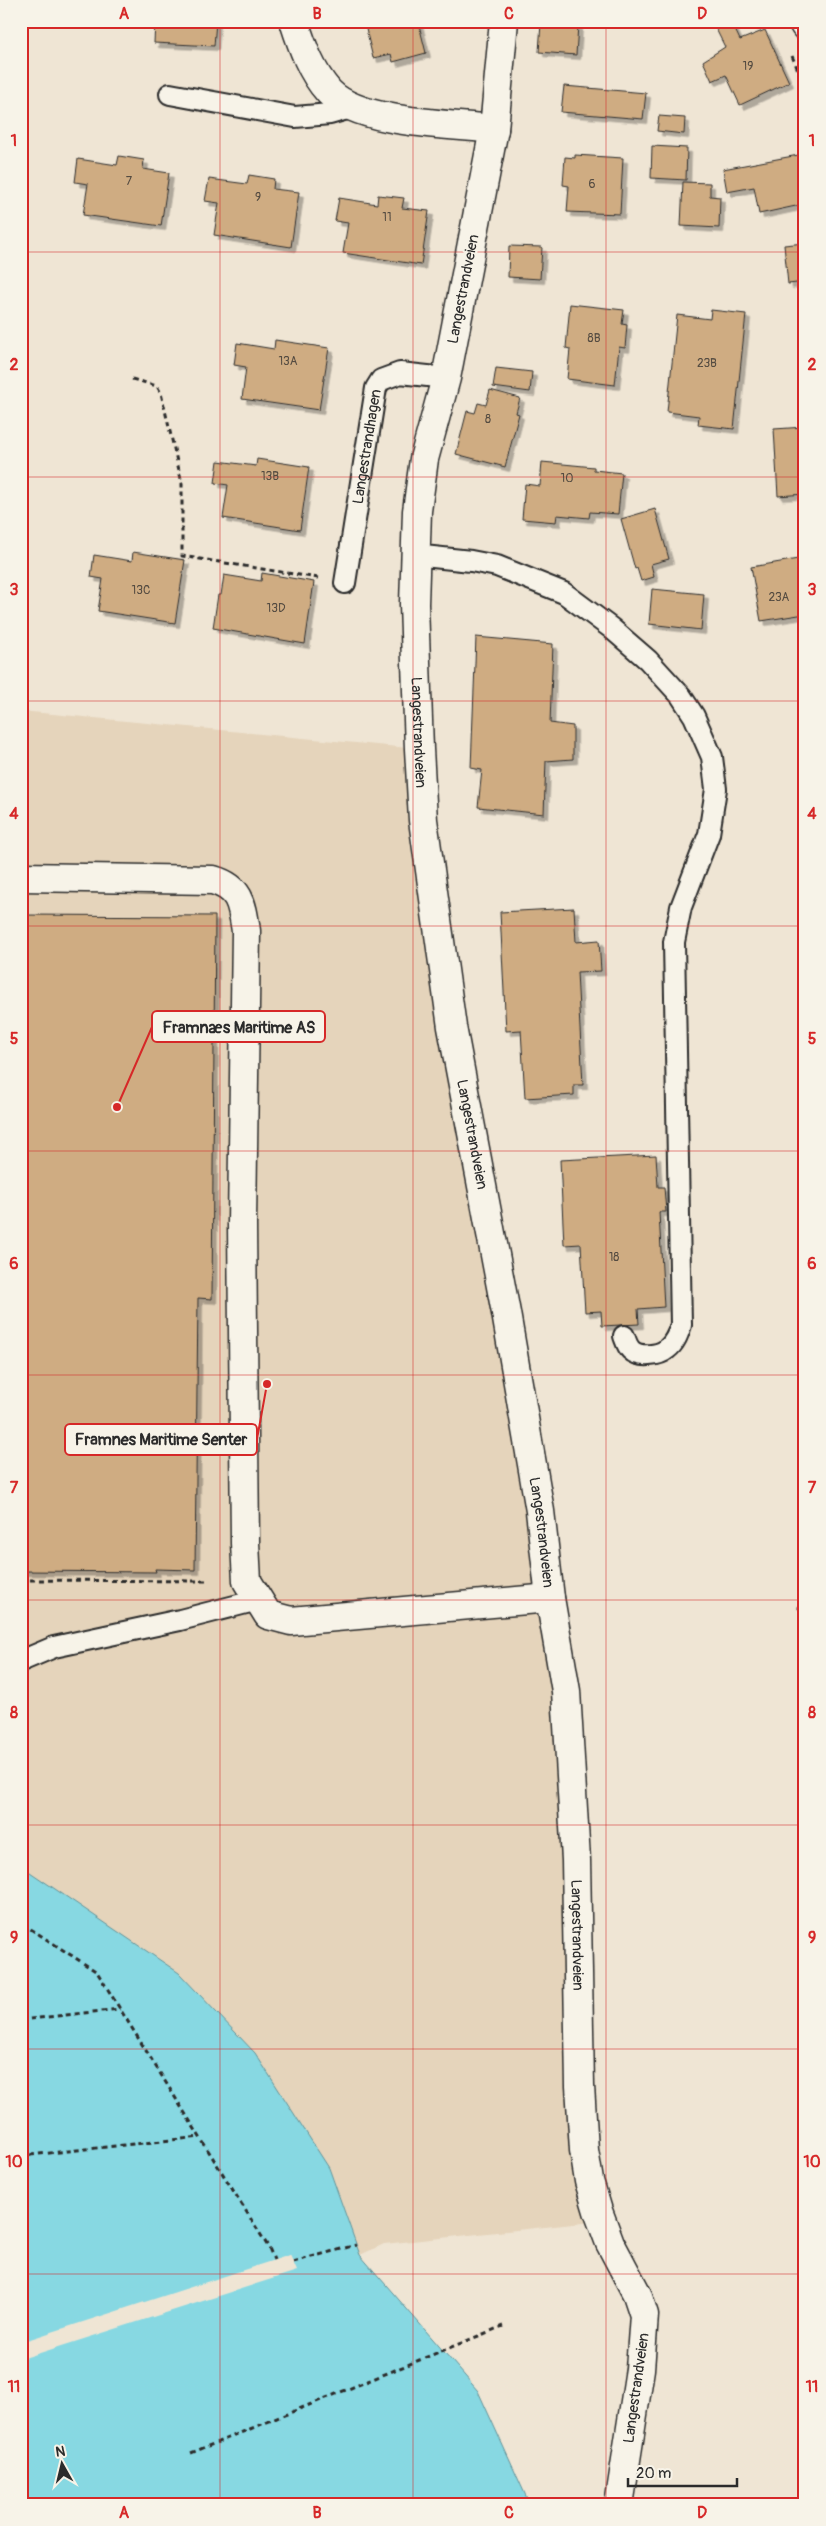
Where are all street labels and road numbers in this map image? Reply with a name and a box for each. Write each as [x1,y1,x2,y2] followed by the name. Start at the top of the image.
[444,233,483,346] street label: Langestrandveien
[349,388,386,506] street label: Langestrandhagen
[407,676,430,789] street label: Langestrandveien
[452,1078,491,1191] street label: Langestrandveien
[524,1476,558,1589] street label: Langestrandveien
[566,1879,587,1991] street label: Langestrandveien
[619,2332,654,2444] street label: Langestrandveien

